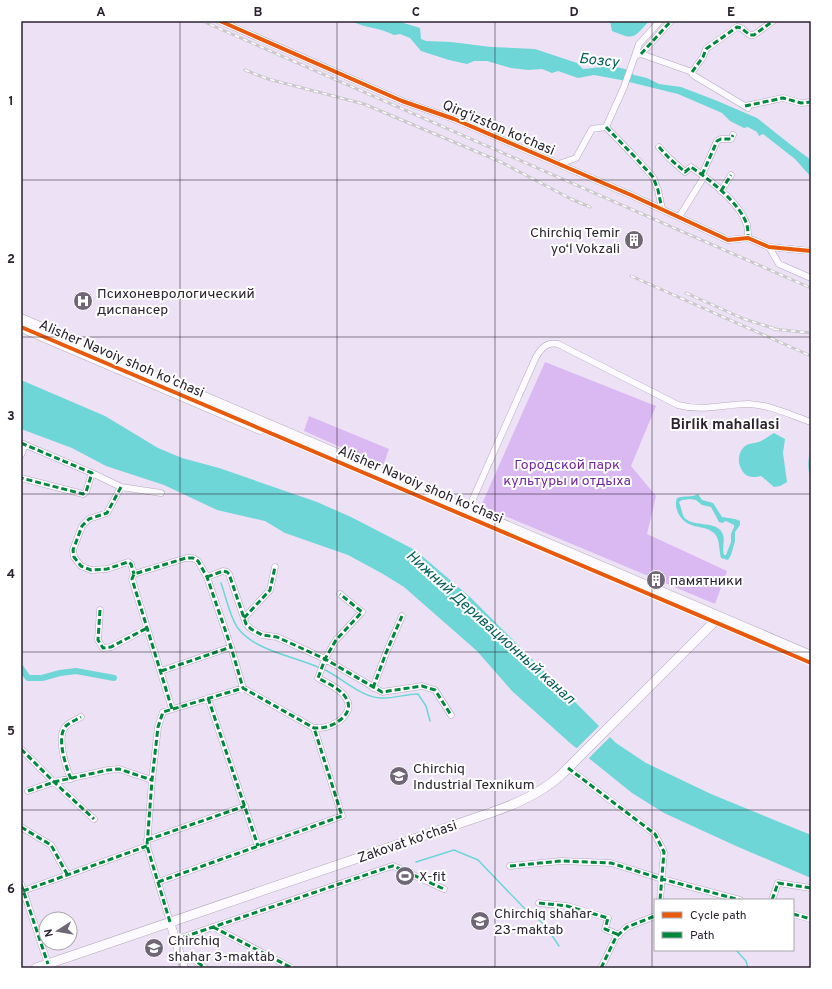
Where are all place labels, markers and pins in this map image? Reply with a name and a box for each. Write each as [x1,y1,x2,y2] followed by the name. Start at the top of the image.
[530,225,621,258] place label: Chirchiq Temir yo‘l Vokzali
[623,229,645,251] building icon: Chirchiq Temir yo‘l Vokzali
[97,286,255,319] place label: Психоневрологический диспансер
[72,290,94,312] hospital icon: Психоневрологический диспансер
[645,569,667,591] building icon: памятники
[670,573,742,590] place label: памятники
[413,761,535,794] place label: Chirchiq Industrial Texnikum
[388,765,410,787] school or university icon: Chirchiq Industrial Texnikum
[394,865,416,887] sports icon: X-fit
[419,869,446,886] place label: X-fit
[494,906,593,939] place label: Chirchiq shahar 23-maktab
[469,910,491,932] school or university icon: Chirchiq shahar 23-maktab
[168,933,275,966] place label: Chirchiq shahar 3-maktab
[143,937,165,959] school or university icon: Chirchiq shahar 3-maktab

